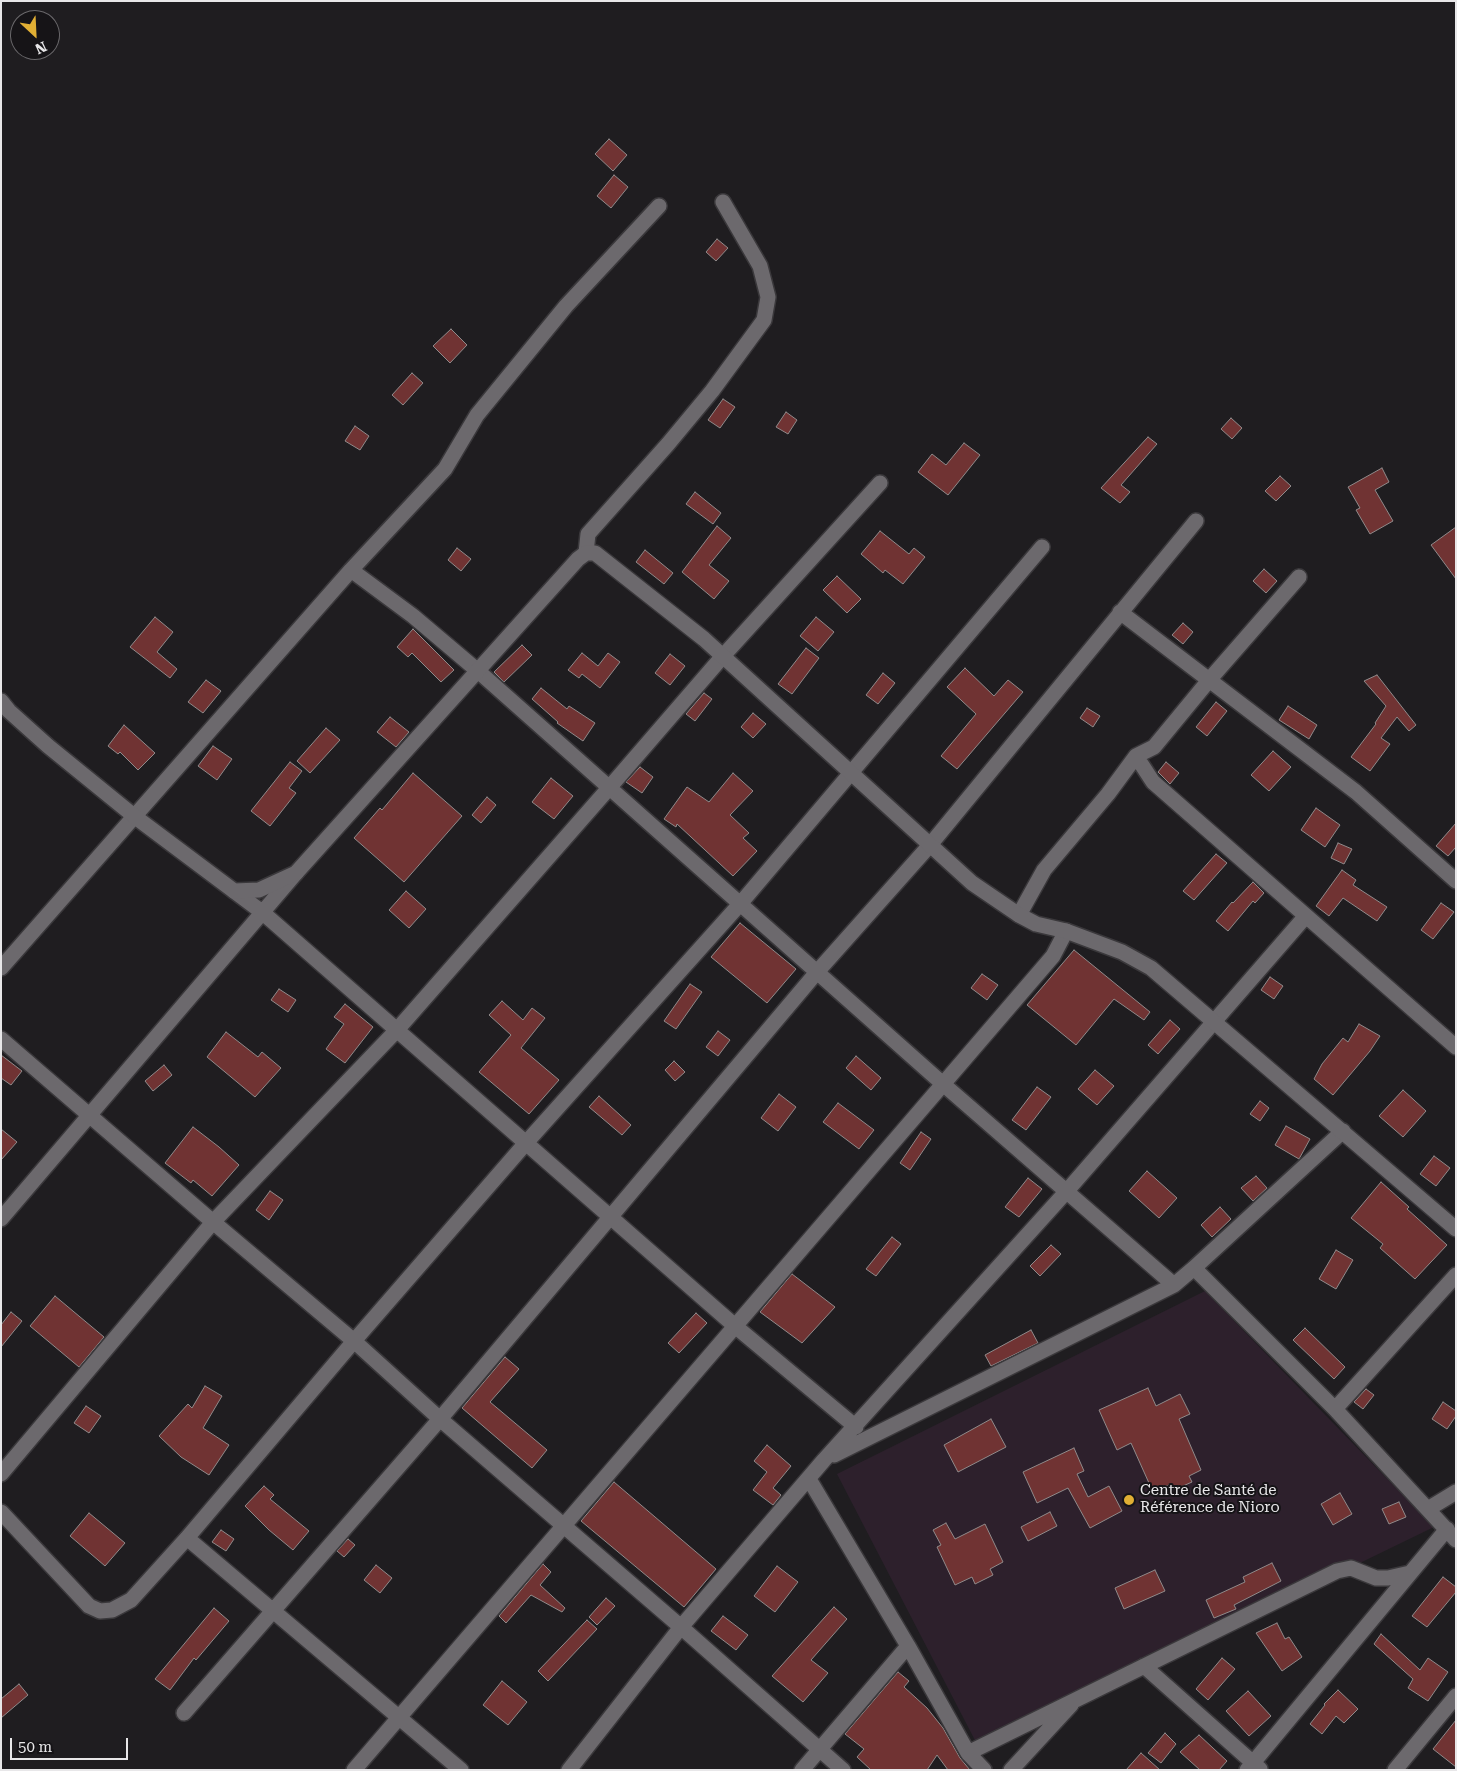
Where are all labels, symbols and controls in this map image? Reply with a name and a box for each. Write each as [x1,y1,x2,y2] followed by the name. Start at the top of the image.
[10,10,60,60] north arrow
[33,38,49,57] text: N
[1140,1482,1280,1517] place label: Centre de Santé de Référence de Nioro
[1122,1493,1136,1507] marker: Centre de Santé de Référence de Nioro
[12,1728,130,1760] scale bar
[18,1738,52,1756] text: 50 m

